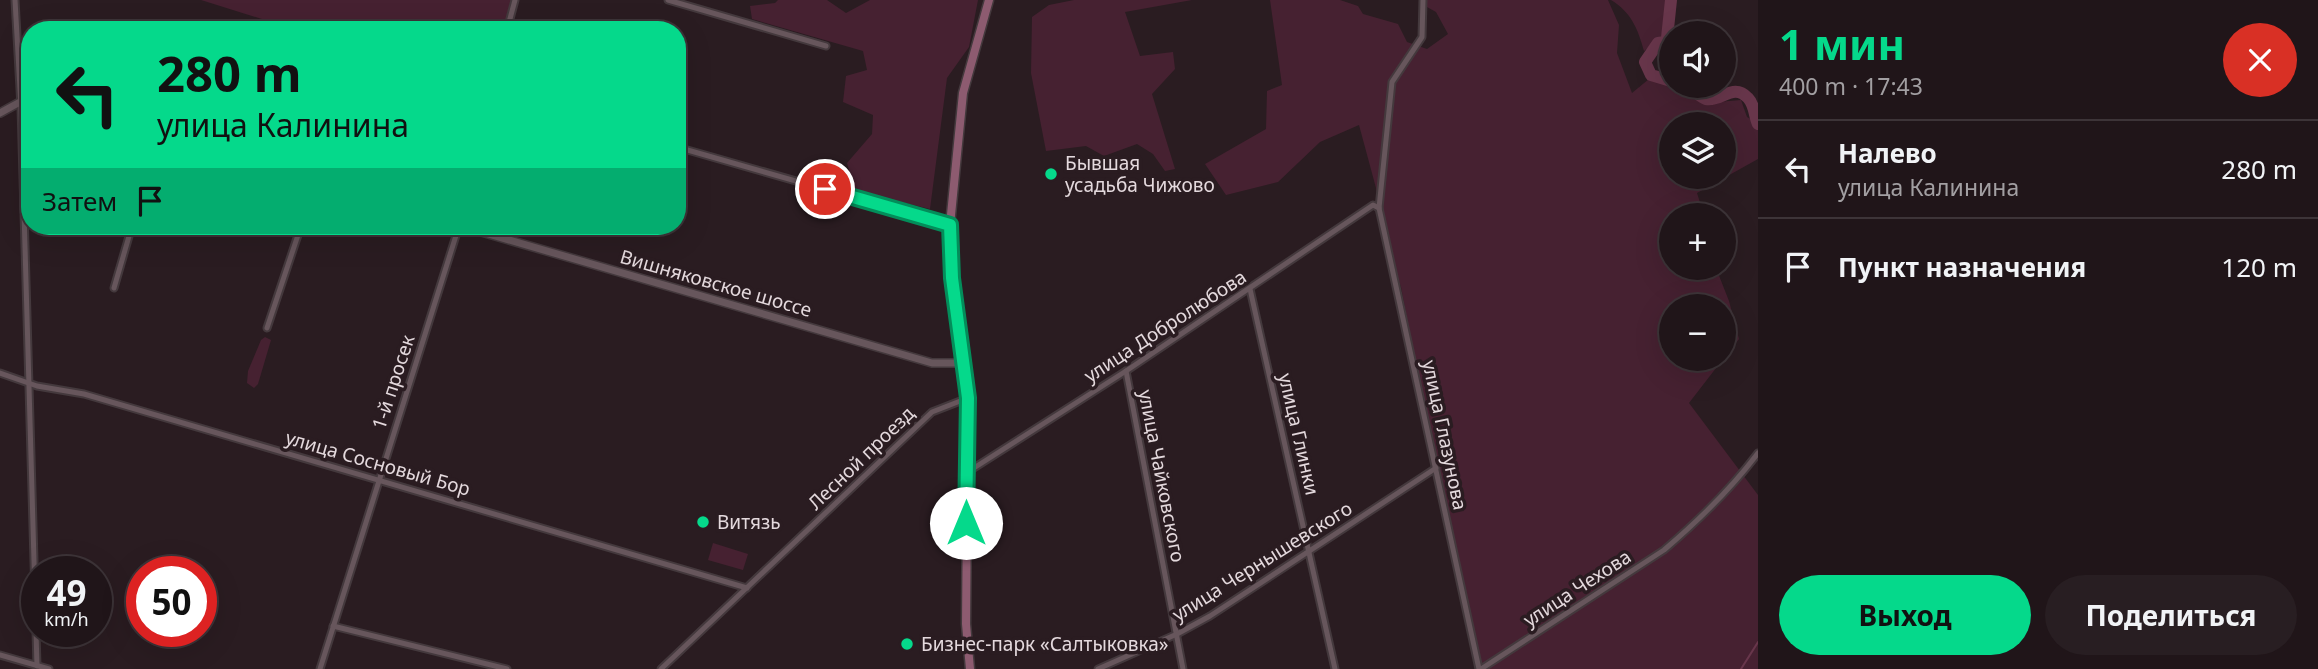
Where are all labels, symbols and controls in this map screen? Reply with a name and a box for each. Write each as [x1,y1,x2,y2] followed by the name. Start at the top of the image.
[1779,15,1905,72] text: 1 мин
[1659,21,1736,371] map controls
[1659,21,1736,98] button: sound
[2223,23,2297,97] button: close
[157,40,302,106] text: 280 m
[42,49,133,140] icon: left
[1779,70,1923,102] text: 400 m · 17:43
[157,103,409,146] text: улица Калинина
[1659,112,1736,189] button: layers
[1838,135,1937,171] text: Налево
[1065,150,1215,198] place label: Бывшая усадьба Чижово
[1779,150,1817,188] icon: left
[2221,151,2297,187] text: 280 m
[795,159,855,219] pin
[1043,166,1059,182] marker: Бывшая усадьба Чижово
[806,170,844,208] icon: arrive
[1838,171,2019,203] text: улица Калинина
[131,182,169,220] icon: arrive
[42,183,117,219] text: Затем
[1659,203,1736,280] button: +
[617,243,815,323] street label: Вишняковское шоссе
[1779,248,1817,286] icon: arrive
[1838,249,2086,285] text: Пункт назначения
[2221,249,2297,285] text: 120 m
[1079,264,1251,388] street label: улица Добролюбова
[1659,294,1736,371] button: −
[366,331,420,433] street label: 1-й просек
[1416,358,1474,512] street label: улица Глазунова
[1272,370,1326,498] street label: улица Глинки
[1132,387,1192,565] street label: улица Чайковского
[802,400,920,515] street label: Лесной проезд
[283,424,473,502] street label: улица Сосновый Бор
[929,486,1003,560] position arrow
[1167,495,1357,627] street label: улица Чернышевского
[717,509,781,535] place label: Витязь
[695,514,711,530] marker: Витязь
[1518,543,1636,633] street label: улица Чехова
[126,556,217,647] speed limit sign: 50
[46,569,87,616] text: 49
[1779,575,2031,655] button: Выход
[2045,575,2297,655] button: Поделиться
[44,607,89,631] text: km/h
[921,631,1168,657] place label: Бизнес-парк «Салтыковка»
[899,636,915,652] marker: Бизнес-парк «Салтыковка»

